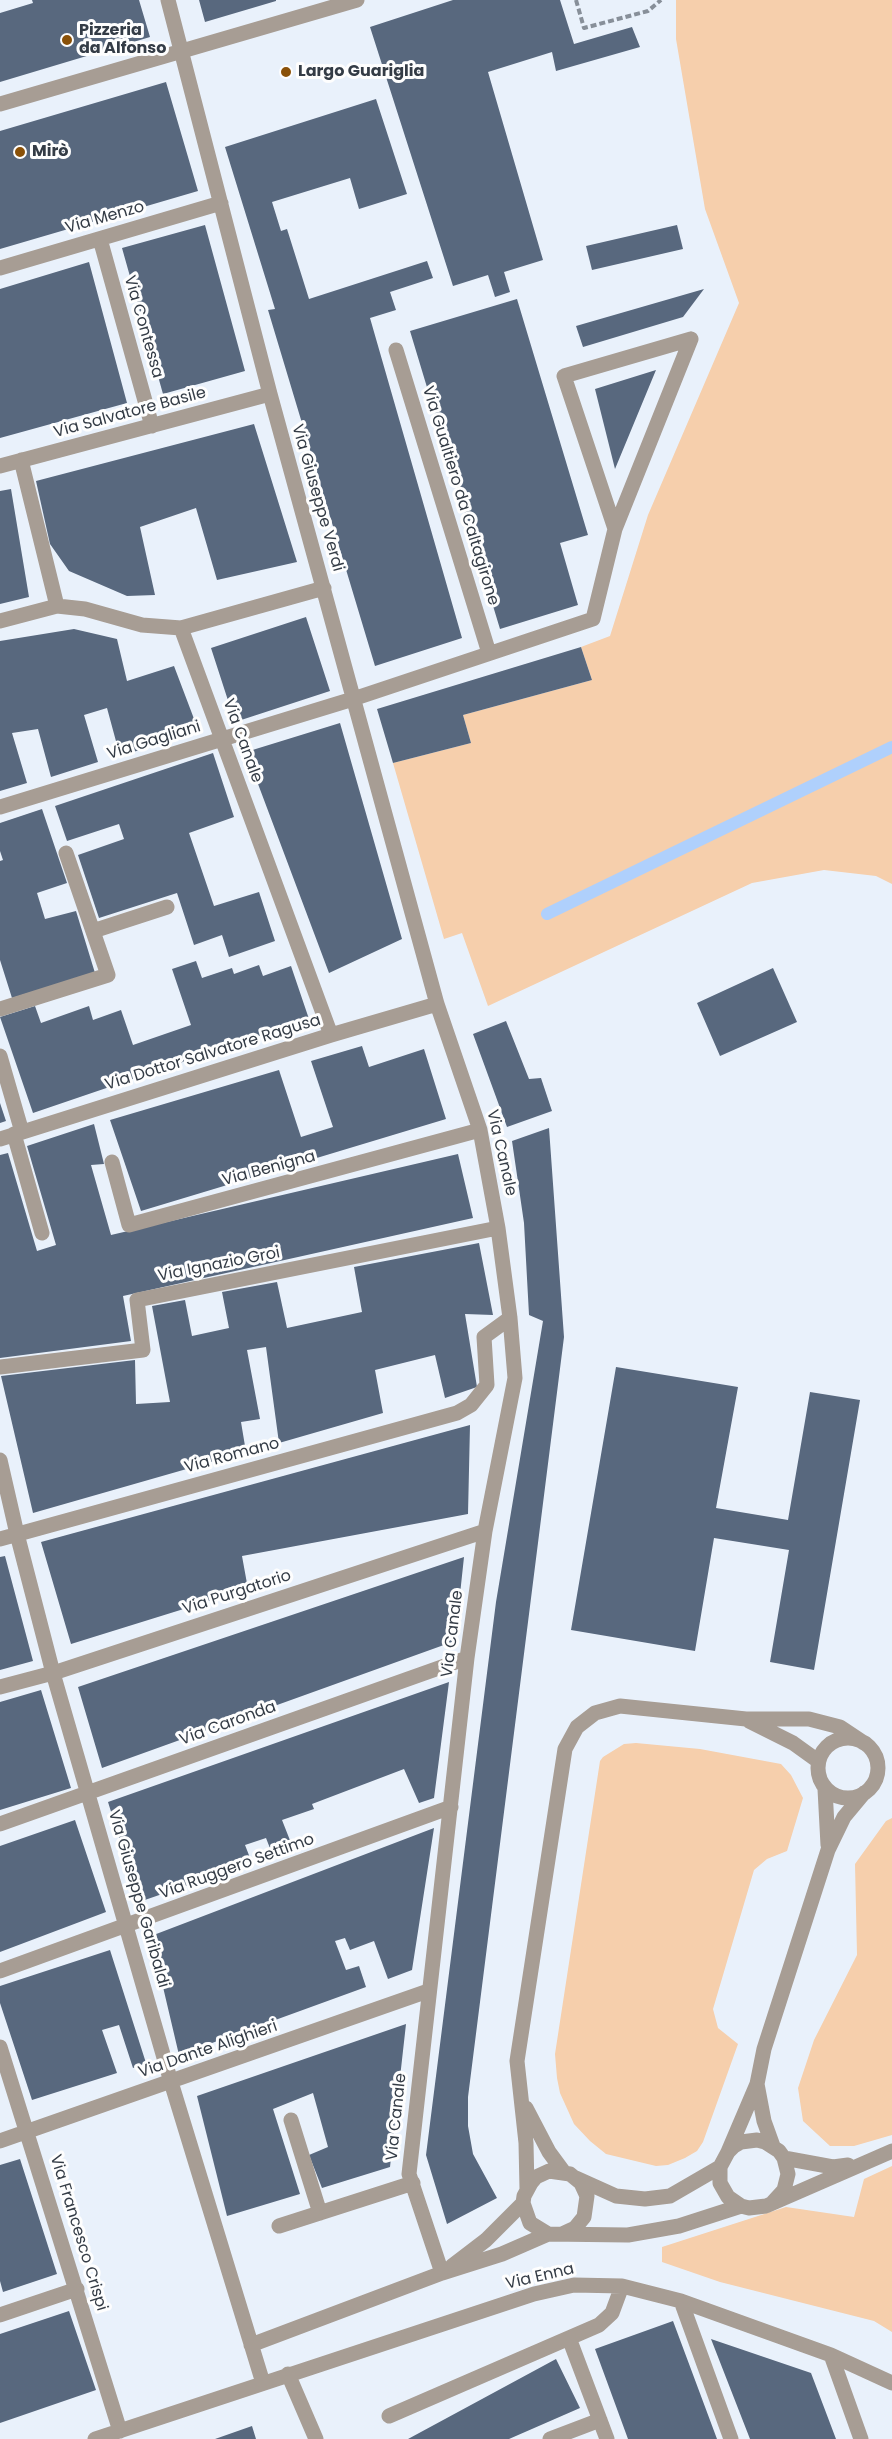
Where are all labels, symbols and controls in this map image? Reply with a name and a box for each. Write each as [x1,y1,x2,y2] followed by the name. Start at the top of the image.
[79,21,166,59] place label: Pizzeria da Alfonso
[60,33,74,47] marker: Pizzeria da Alfonso
[298,62,424,82] place label: Largo Guariglia
[279,65,293,79] marker: Largo Guariglia
[32,142,68,162] place label: Mirò
[13,145,27,159] marker: Mirò
[63,198,147,238] street label: Via Menzo
[119,273,167,381] street label: Via Contessa
[52,383,208,443] street label: Via Salvatore Basile
[417,384,503,608] street label: Via Gualtiero da Caltagirone
[287,422,347,574] street label: Via Giuseppe Verdi
[218,696,266,786] street label: Via Canale
[105,718,203,764] street label: Via Gagliani
[103,1011,323,1095] street label: Via Dottor Salvatore Ragusa
[482,1108,520,1198] street label: Via Canale
[220,1147,318,1191] street label: Via Benigna
[156,1244,282,1286] street label: Via Ignazio Groi
[182,1434,282,1478] street label: Via Romano
[180,1566,294,1620] street label: Via Purgatorio
[438,1589,468,1679] street label: Via Canale
[177,1698,279,1750] street label: Via Caronda
[103,1808,173,1990] street label: Via Giuseppe Garibaldi
[157,1830,317,1904] street label: Via Ruggero Settimo
[136,2017,280,2083] street label: Via Dante Alighieri
[383,2072,411,2162] street label: Via Canale
[45,2152,111,2314] street label: Via Francesco Crispi
[504,2260,576,2294] street label: Via Enna

